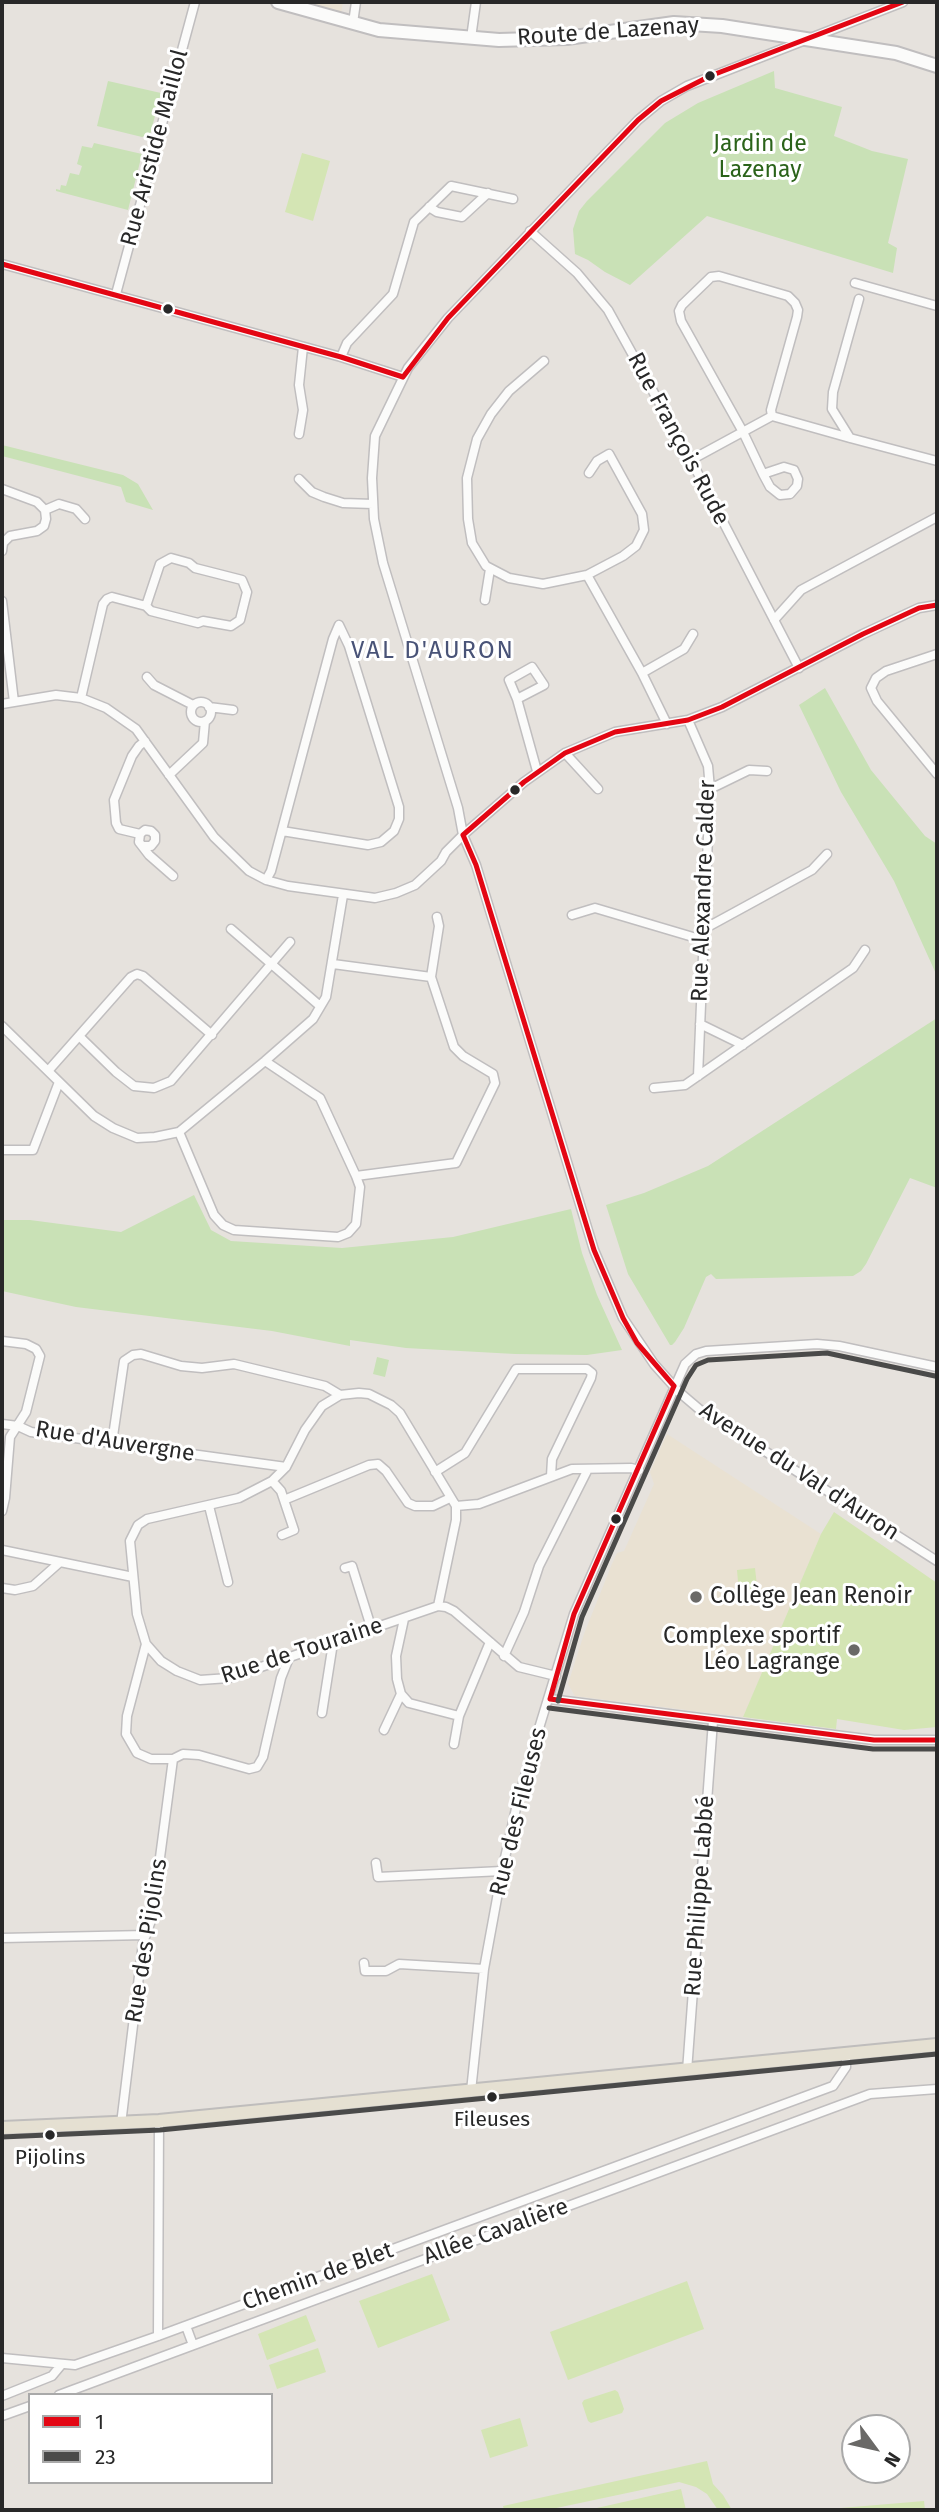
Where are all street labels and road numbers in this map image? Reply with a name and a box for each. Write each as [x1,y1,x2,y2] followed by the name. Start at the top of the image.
[516,12,700,52] street label: Route de Lazenay
[115,46,195,250] street label: Rue Aristide Maillol
[621,348,735,530] street label: Rue François Rude
[686,780,722,1002] street label: Rue Alexandre Calder
[694,1397,904,1547] street label: Avenue du Val d'Auron
[33,1416,197,1468] street label: Rue d'Auvergne
[217,1612,387,1690] street label: Rue de Touraine
[485,1725,553,1899] street label: Rue des Fileuses
[679,1794,721,1998] street label: Rue Philippe Labbé
[120,1857,174,2025] street label: Rue des Pijolins
[420,2193,572,2271] street label: Allée Cavalière
[239,2237,397,2317] street label: Chemin de Blet

